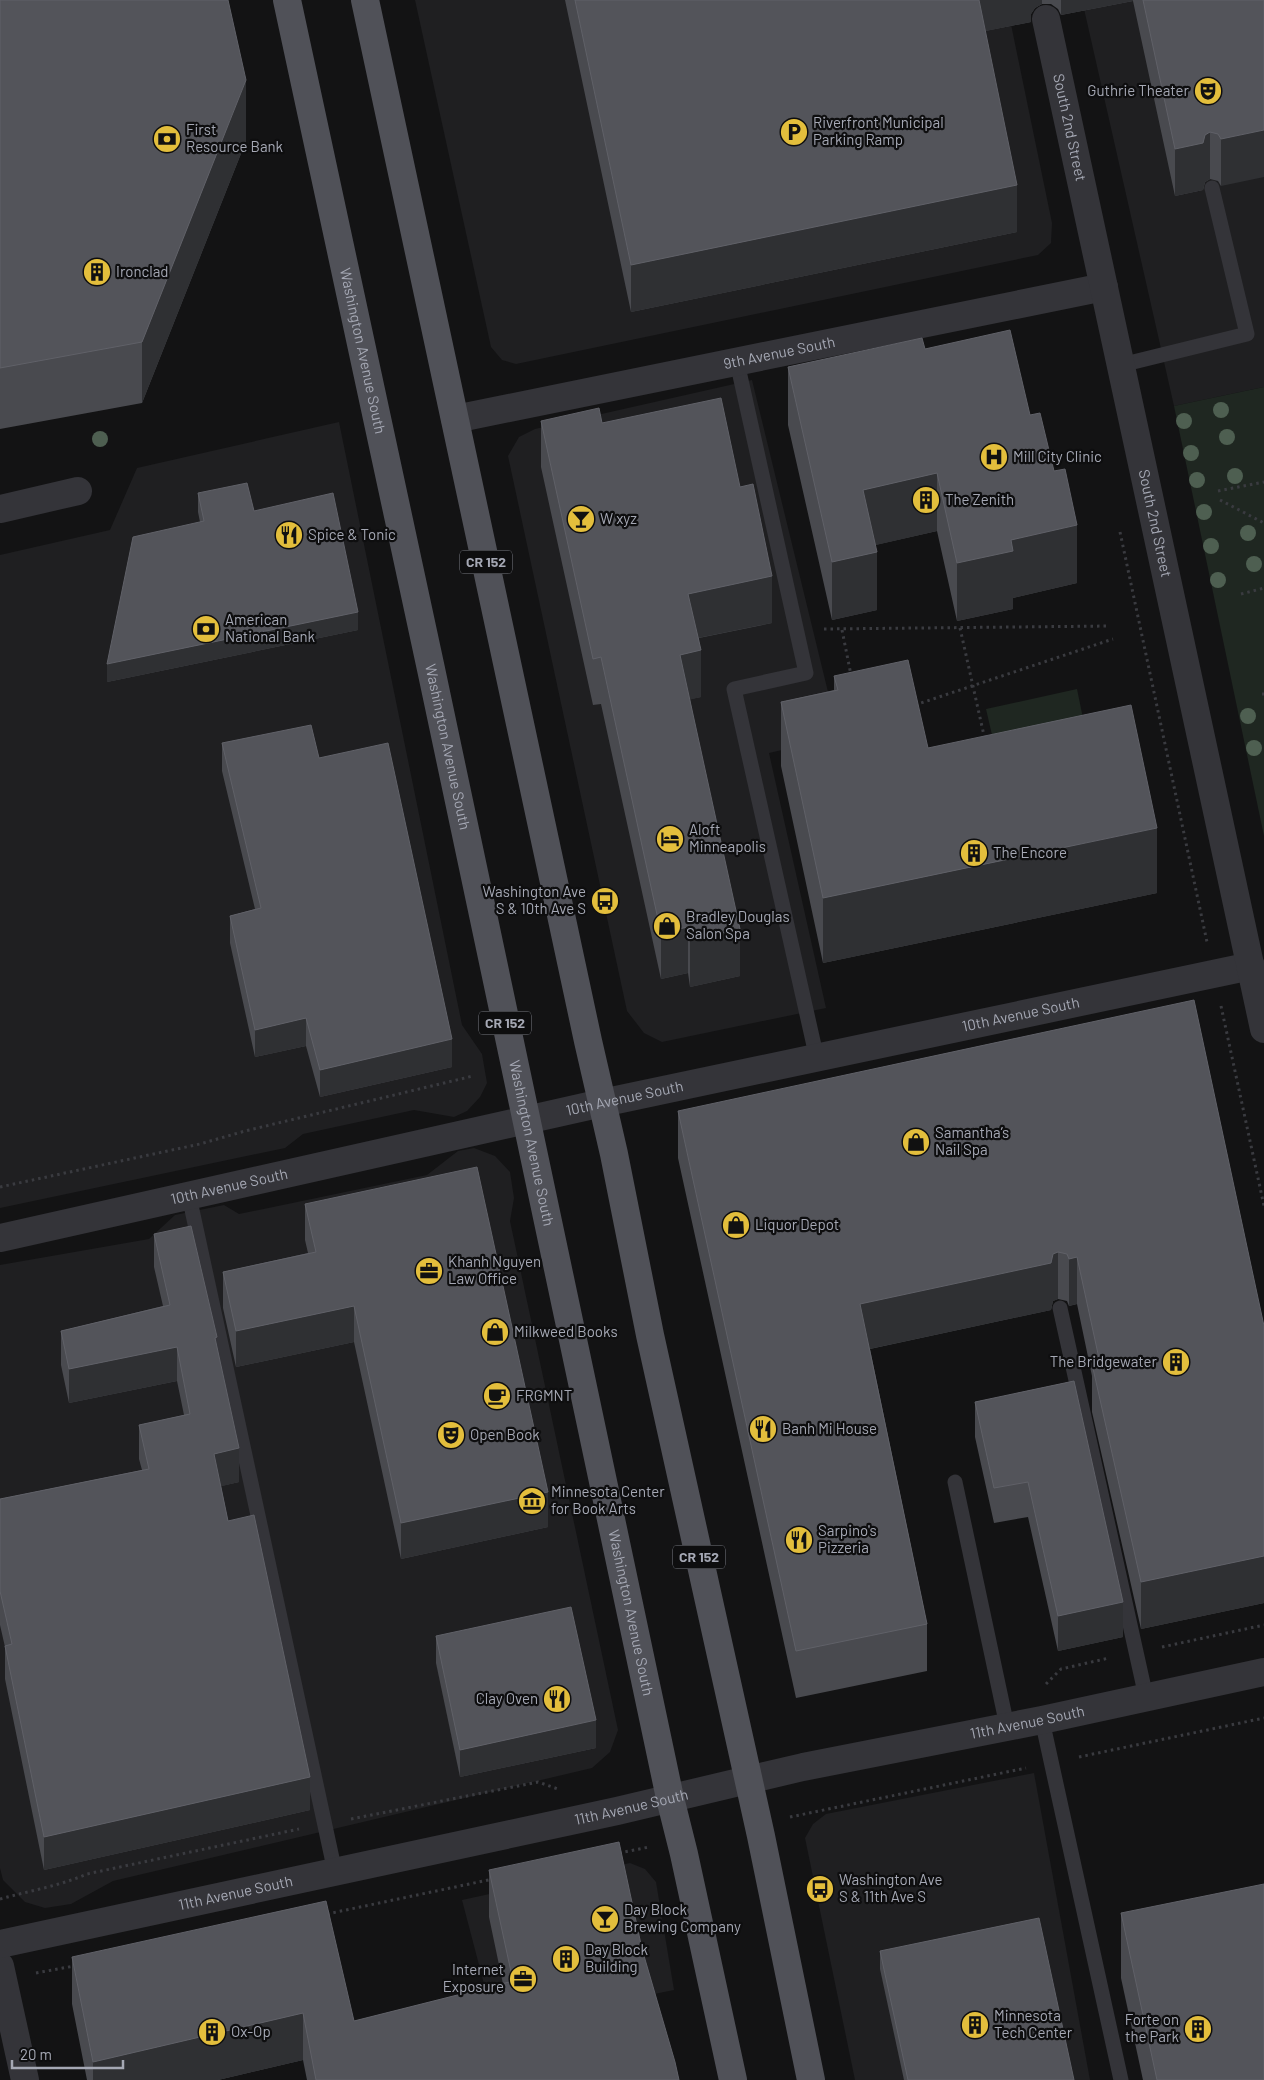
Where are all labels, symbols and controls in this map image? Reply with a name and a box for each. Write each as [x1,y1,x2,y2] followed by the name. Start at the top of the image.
[1050,72,1091,183] street label: South 2nd Street
[1193,76,1223,106] theatre icon: Guthrie Theater
[1087,81,1190,99] place label: Guthrie Theater
[813,113,944,148] place label: Riverfront Municipal Parking Ramp
[779,117,809,147] parking icon: Riverfront Municipal Parking Ramp
[186,120,284,155] place label: First Resource Bank
[152,124,182,154] bank icon: First Resource Bank
[82,257,112,287] building icon: Ironclad
[116,262,169,280] place label: Ironclad
[337,266,390,435] street label: Washington Avenue South
[722,332,837,372] street label: 9th Avenue South
[979,442,1009,472] hospital icon: Mill City Clinic
[1013,447,1102,465] place label: Mill City Clinic
[1135,468,1176,579] street label: South 2nd Street
[911,485,941,515] building icon: The Zenith
[945,490,1014,508] place label: The Zenith
[566,504,596,534] bar icon: W xyz
[600,509,637,527] place label: W xyz
[274,520,304,550] restaurant icon: Spice & Tonic
[308,525,396,543] place label: Spice & Tonic
[460,550,512,574] road number: CR 152
[225,610,315,645] place label: American National Bank
[191,614,221,644] bank icon: American National Bank
[422,662,475,831] street label: Washington Avenue South
[689,820,766,855] place label: Aloft Minneapolis
[655,824,685,854] hotel icon: Aloft Minneapolis
[959,838,989,868] building icon: The Encore
[993,843,1067,861] place label: The Encore
[483,882,586,917] place label: Washington Ave S & 10th Ave S
[590,886,620,916] bus stop icon: Washington Ave S & 10th Ave S
[686,907,790,942] place label: Bradley Douglas Salon Spa
[652,911,682,941] shop icon: Bradley Douglas Salon Spa
[960,992,1081,1035] street label: 10th Avenue South
[479,1011,531,1034] road number: CR 152
[506,1058,559,1228] street label: Washington Avenue South
[564,1076,685,1119] street label: 10th Avenue South
[935,1123,1009,1158] place label: Samantha’s Nail Spa
[901,1127,931,1157] shop icon: Samantha’s Nail Spa
[169,1164,289,1207] street label: 10th Avenue South
[721,1210,751,1240] shop icon: Liquor Depot
[755,1215,839,1233] place label: Liquor Depot
[448,1252,541,1287] place label: Khanh Nguyen Law Office
[414,1256,444,1286] office icon: Khanh Nguyen Law Office
[480,1317,510,1347] shop icon: Milkweed Books
[514,1322,618,1340] place label: Milkweed Books
[1161,1347,1191,1377] building icon: The Bridgewater
[1050,1352,1158,1370] place label: The Bridgewater
[482,1381,512,1411] cafe icon: FRGMNT
[516,1386,572,1404] place label: FRGMNT
[748,1414,778,1444] restaurant icon: Banh Mi House
[782,1419,877,1437] place label: Banh Mi House
[436,1420,466,1450] theatre icon: Open Book
[470,1425,540,1443] place label: Open Book
[551,1482,665,1517] place label: Minnesota Center for Book Arts
[517,1486,547,1516] museum icon: Minnesota Center for Book Arts
[818,1521,877,1556] place label: Sarpino's Pizzeria
[784,1525,814,1555] restaurant icon: Sarpino's Pizzeria
[605,1528,658,1697] street label: Washington Avenue South
[673,1545,725,1568] road number: CR 152
[542,1684,572,1714] restaurant icon: Clay Oven
[476,1689,538,1707] place label: Clay Oven
[968,1701,1086,1742] street label: 11th Avenue South
[572,1784,690,1828] street label: 11th Avenue South
[839,1870,942,1905] place label: Washington Ave S & 11th Ave S
[177,1871,294,1913] street label: 11th Avenue South
[805,1874,835,1904] bus stop icon: Washington Ave S & 11th Ave S
[624,1900,741,1935] place label: Day Block Brewing Company
[590,1904,620,1934] bar icon: Day Block Brewing Company
[585,1940,649,1975] place label: Day Block Building
[551,1944,581,1974] building icon: Day Block Building
[443,1960,504,1995] place label: Internet Exposure
[508,1964,538,1994] office icon: Internet Exposure
[994,2006,1073,2041] place label: Minnesota Tech Center
[960,2010,990,2040] building icon: Minnesota Tech Center
[1125,2010,1179,2045] place label: Forte on the Park
[1183,2014,1213,2044] building icon: Forte on the Park
[197,2017,227,2047] building icon: Ox-Op
[231,2022,271,2040] place label: Ox-Op
[12,2038,124,2070] scale bar
[20,2045,52,2063] text: 20 m

